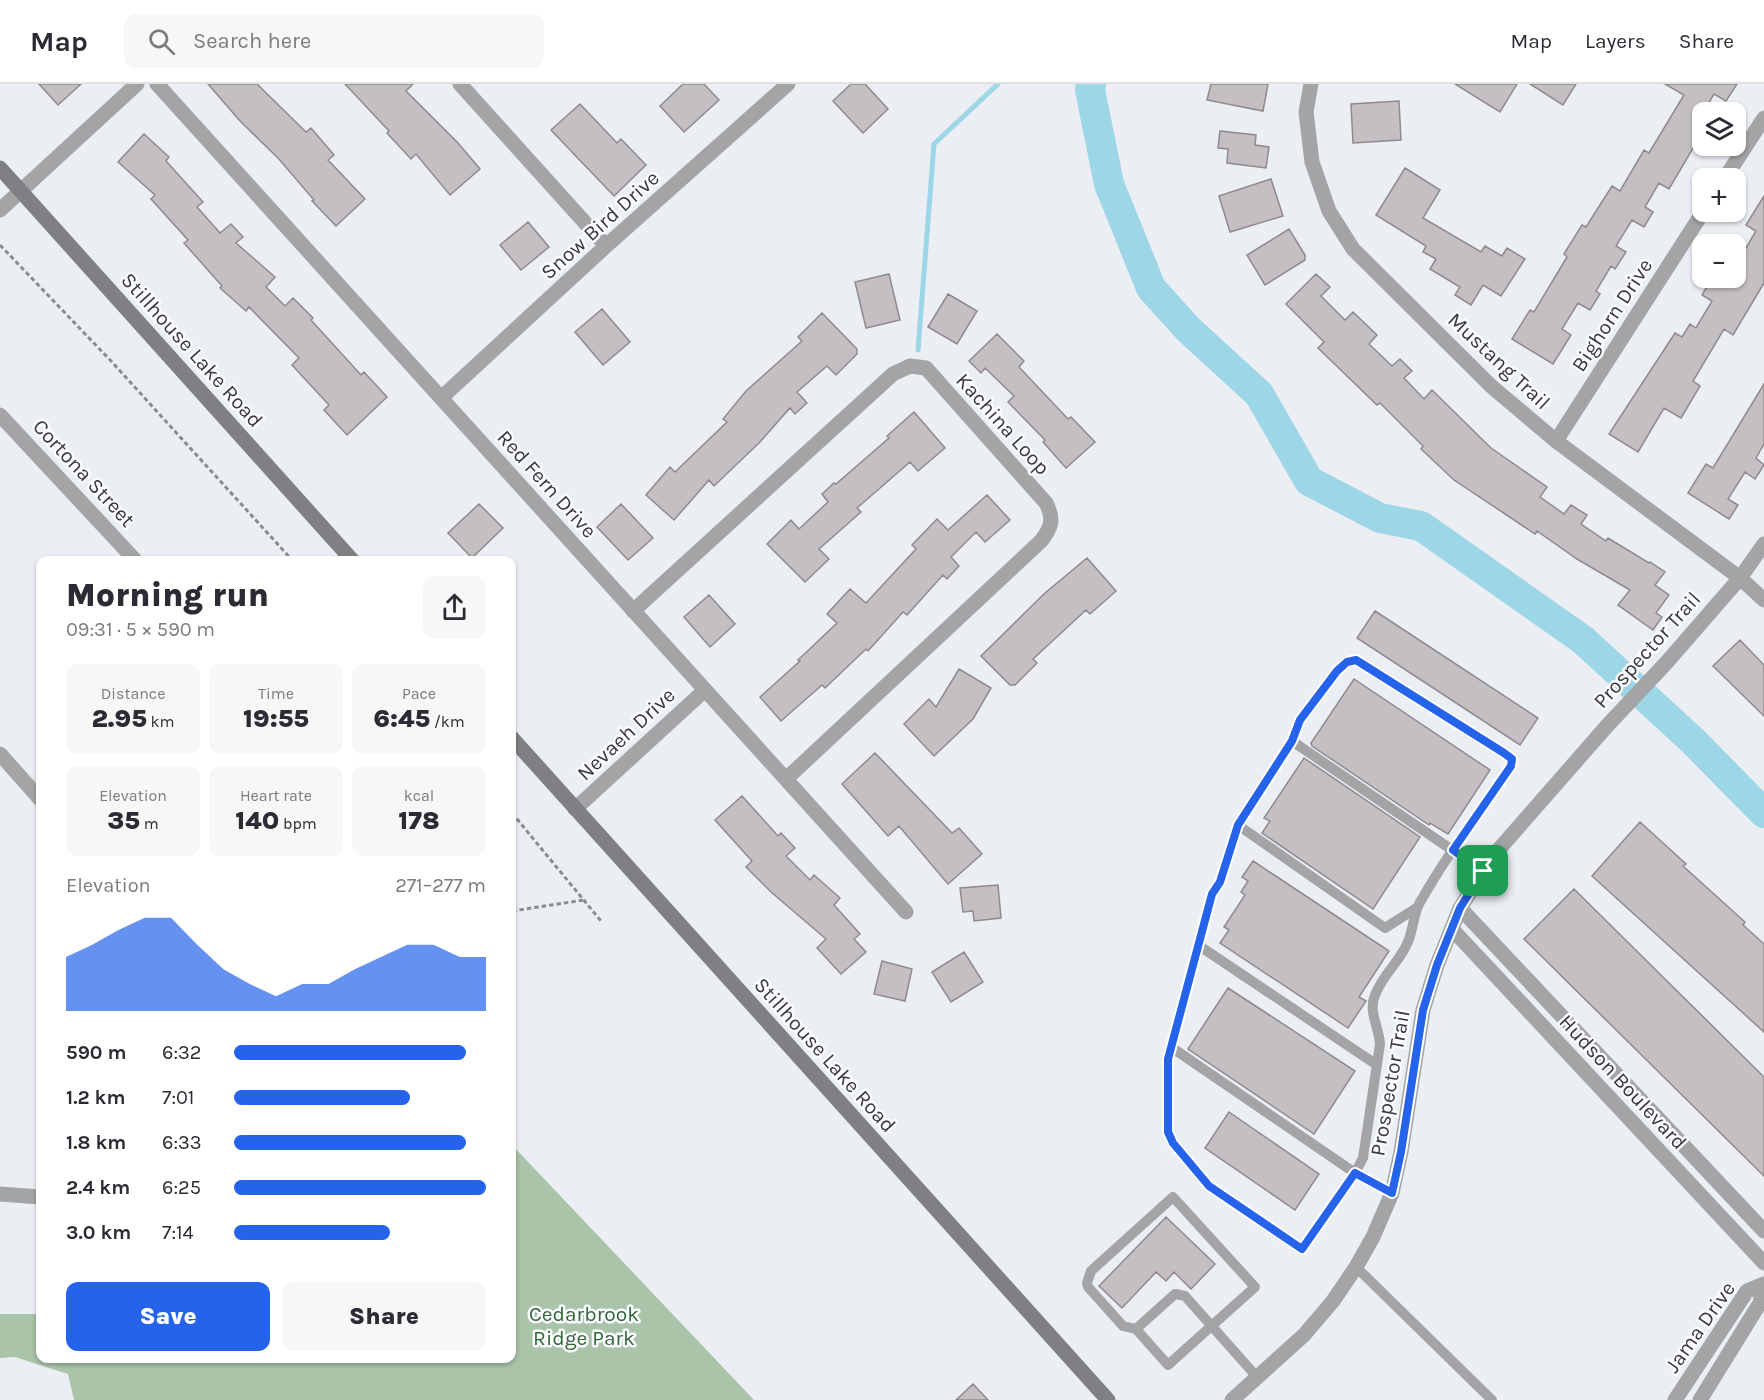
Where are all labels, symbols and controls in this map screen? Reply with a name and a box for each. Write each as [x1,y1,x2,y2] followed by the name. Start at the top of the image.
[124,14,544,68] search box
[30,25,88,58] text: Map
[145,25,178,58] icon: search
[193,28,311,54] text: Search here
[1510,29,1552,53] text: Map
[1585,29,1646,53] text: Layers
[1679,29,1734,53] text: Share
[1692,102,1746,288] map controls
[1692,102,1746,156] button: layers
[536,166,664,284] street label: Snow Bird Drive
[1692,168,1746,222] button: +
[1692,234,1746,288] button: −
[1567,254,1657,376] street label: Bighorn Drive
[116,268,268,432] street label: Stillhouse Lake Road
[1443,308,1555,414] street label: Mustang Trail
[951,368,1055,480] street label: Kachina Loop
[28,414,140,532] street label: Cortona Street
[492,425,602,543] street label: Red Fern Drive
[66,576,269,614] text: Morning run
[423,576,486,639] button: share
[1589,587,1705,713] street label: Prospector Trail
[66,618,215,641] text: 09:31 · 5 × 590 m
[572,683,680,785] street label: Nevaeh Drive
[101,684,165,703] text: Distance
[258,684,294,703] text: Time
[402,684,436,703] text: Pace
[91,703,147,734] text: 2.95
[243,703,309,734] text: 19:55
[373,703,430,734] text: 6:45
[147,712,175,731] text: km
[430,712,465,731] text: /km
[99,786,167,805] text: Elevation
[240,786,312,805] text: Heart rate
[404,786,434,805] text: kcal
[107,805,140,836] text: 35
[235,805,279,836] text: 140
[398,805,440,836] text: 178
[140,814,159,833] text: m
[279,814,317,833] text: bpm
[1457,845,1508,896] pin
[1466,854,1499,887] icon: arrive
[66,874,151,897] text: Elevation
[395,874,486,897] text: 271–277 m
[749,973,901,1137] street label: Stillhouse Lake Road
[1365,1008,1415,1158] street label: Prospector Trail
[1554,1010,1692,1154] street label: Hudson Boulevard
[66,1041,127,1064] text: 590 m
[162,1041,201,1064] text: 6:32
[66,1086,125,1109] text: 1.2 km
[162,1086,194,1109] text: 7:01
[66,1131,126,1154] text: 1.8 km
[162,1131,202,1154] text: 6:33
[66,1176,130,1199] text: 2.4 km
[162,1176,201,1199] text: 6:25
[66,1221,131,1244] text: 3.0 km
[162,1221,194,1244] text: 7:14
[1660,1277,1740,1377] street label: Jama Drive
[66,1282,270,1351] button: Save
[282,1282,486,1351] button: Share
[529,1302,639,1350] park label: Cedarbrook Ridge Park

